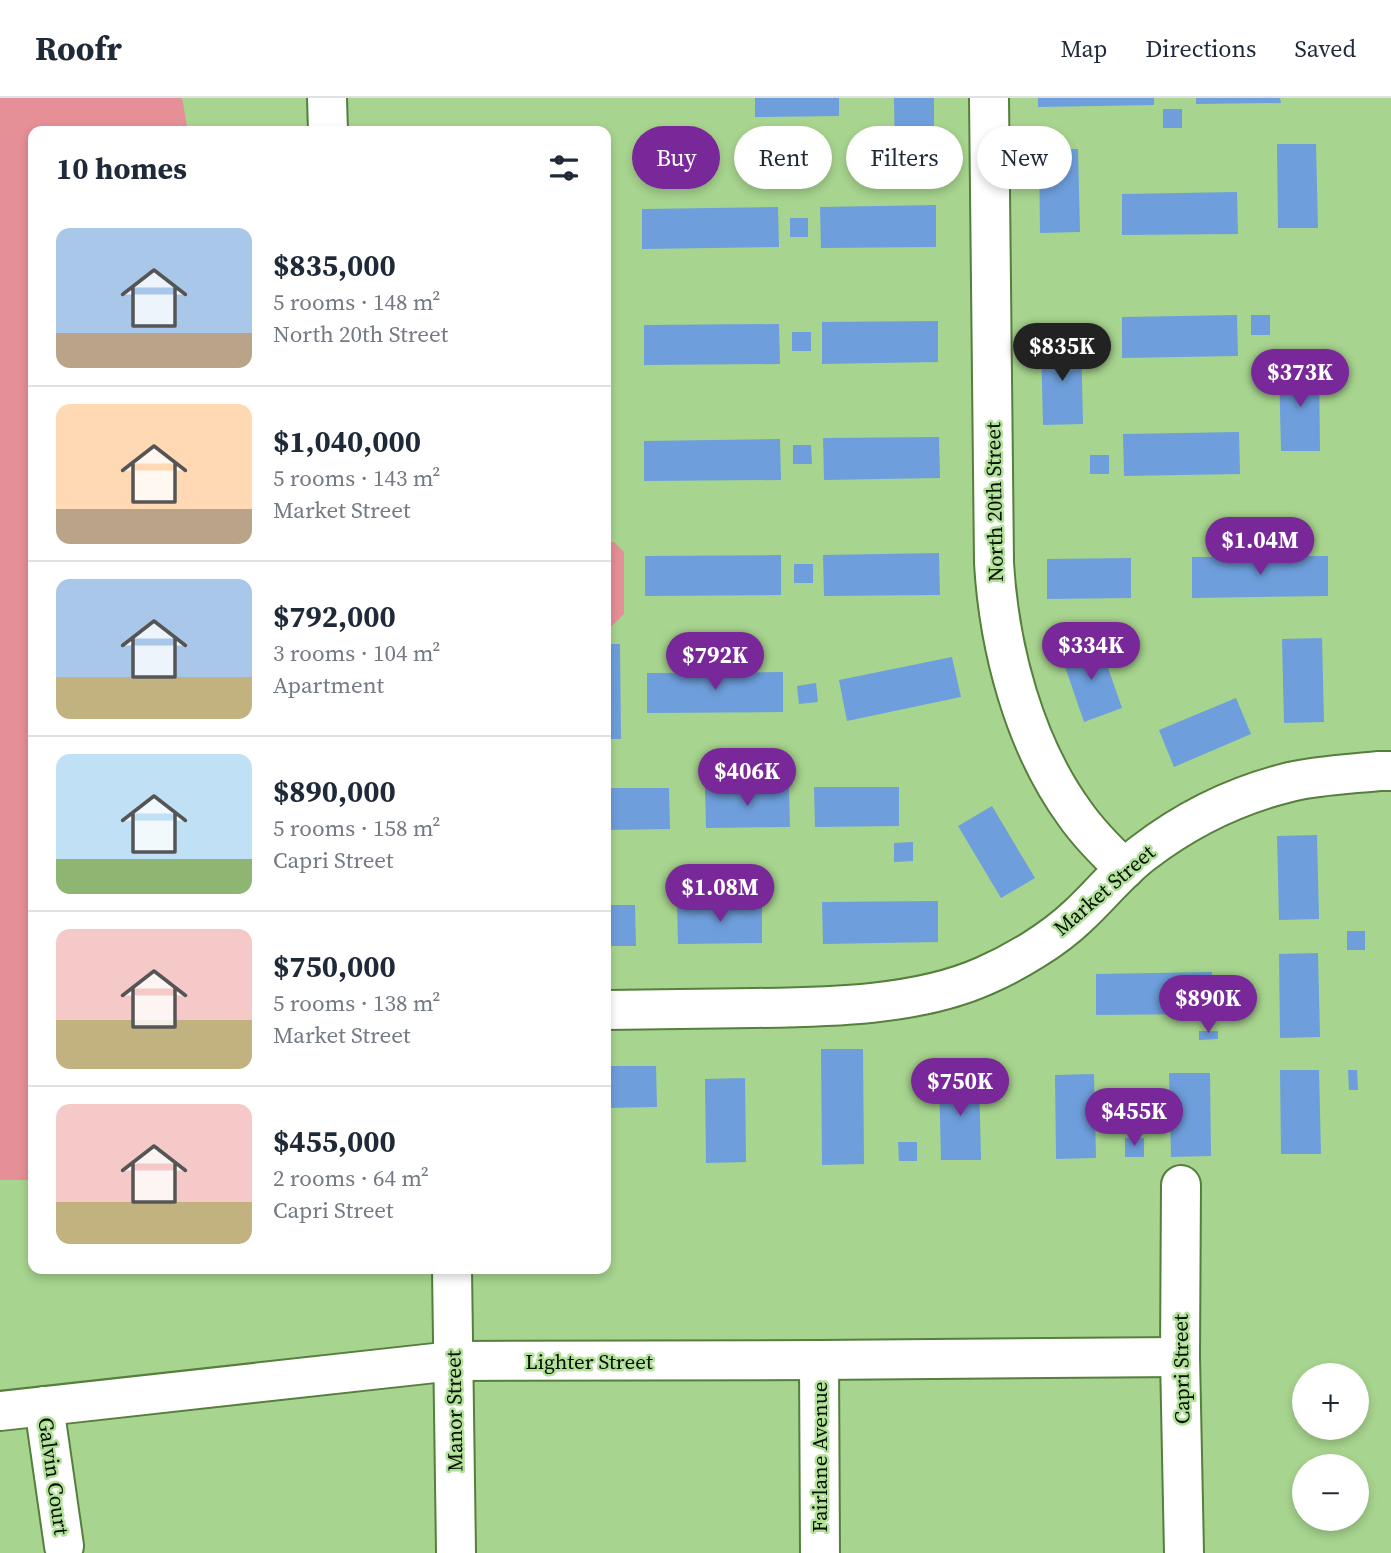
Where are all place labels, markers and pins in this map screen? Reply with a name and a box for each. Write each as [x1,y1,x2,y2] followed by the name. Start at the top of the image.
[1013,324,1111,383] pin: $835K
[1251,350,1349,409] pin: $373K
[1203,518,1317,577] pin: $1.04M
[1042,622,1140,682] pin: $334K
[666,632,764,692] pin: $792K
[698,748,796,808] pin: $406K
[663,864,777,924] pin: $1.08M
[1159,976,1257,1035] pin: $890K
[911,1058,1009,1118] pin: $750K
[1085,1088,1183,1148] pin: $455K

